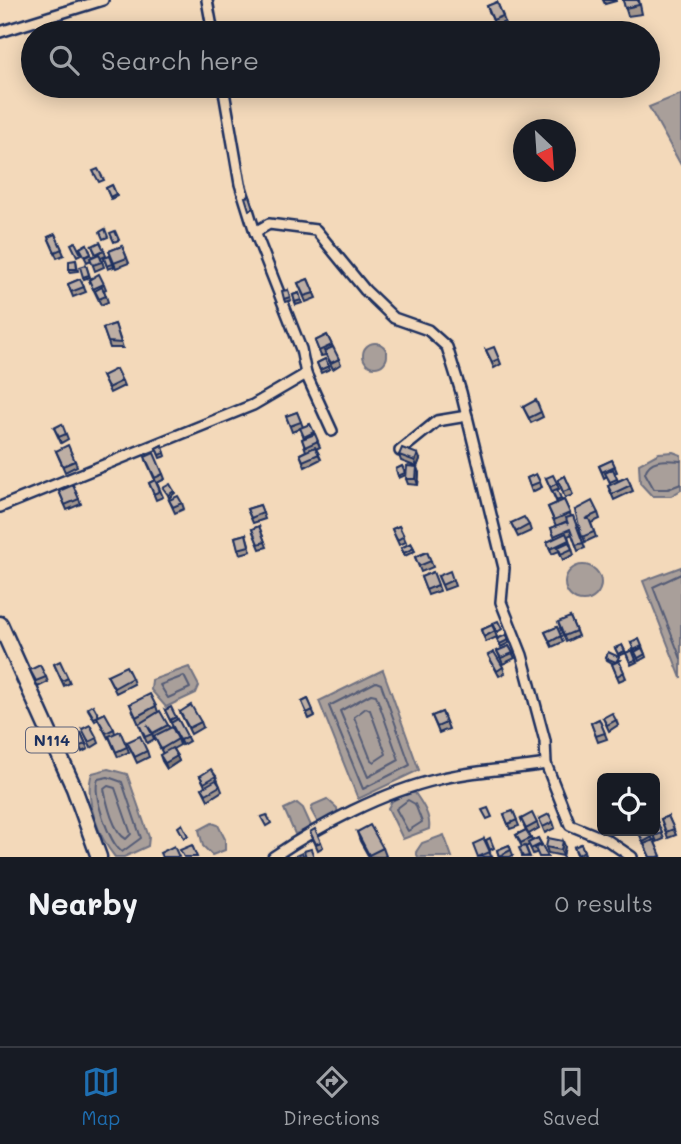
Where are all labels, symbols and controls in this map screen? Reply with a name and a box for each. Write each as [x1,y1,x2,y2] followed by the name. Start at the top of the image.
[21,21,660,98] search box
[45,41,83,79] icon: search
[101,43,259,77] text: Search here
[513,119,576,182] north arrow
[26,727,78,752] road number: N114
[597,773,660,836] map controls
[597,773,660,836] button: locate
[28,883,138,923] text: Nearby
[555,888,653,918] text: 0 results
[82,1063,120,1130] tab: Map
[283,1063,380,1130] tab: Directions
[543,1063,599,1130] tab: Saved

